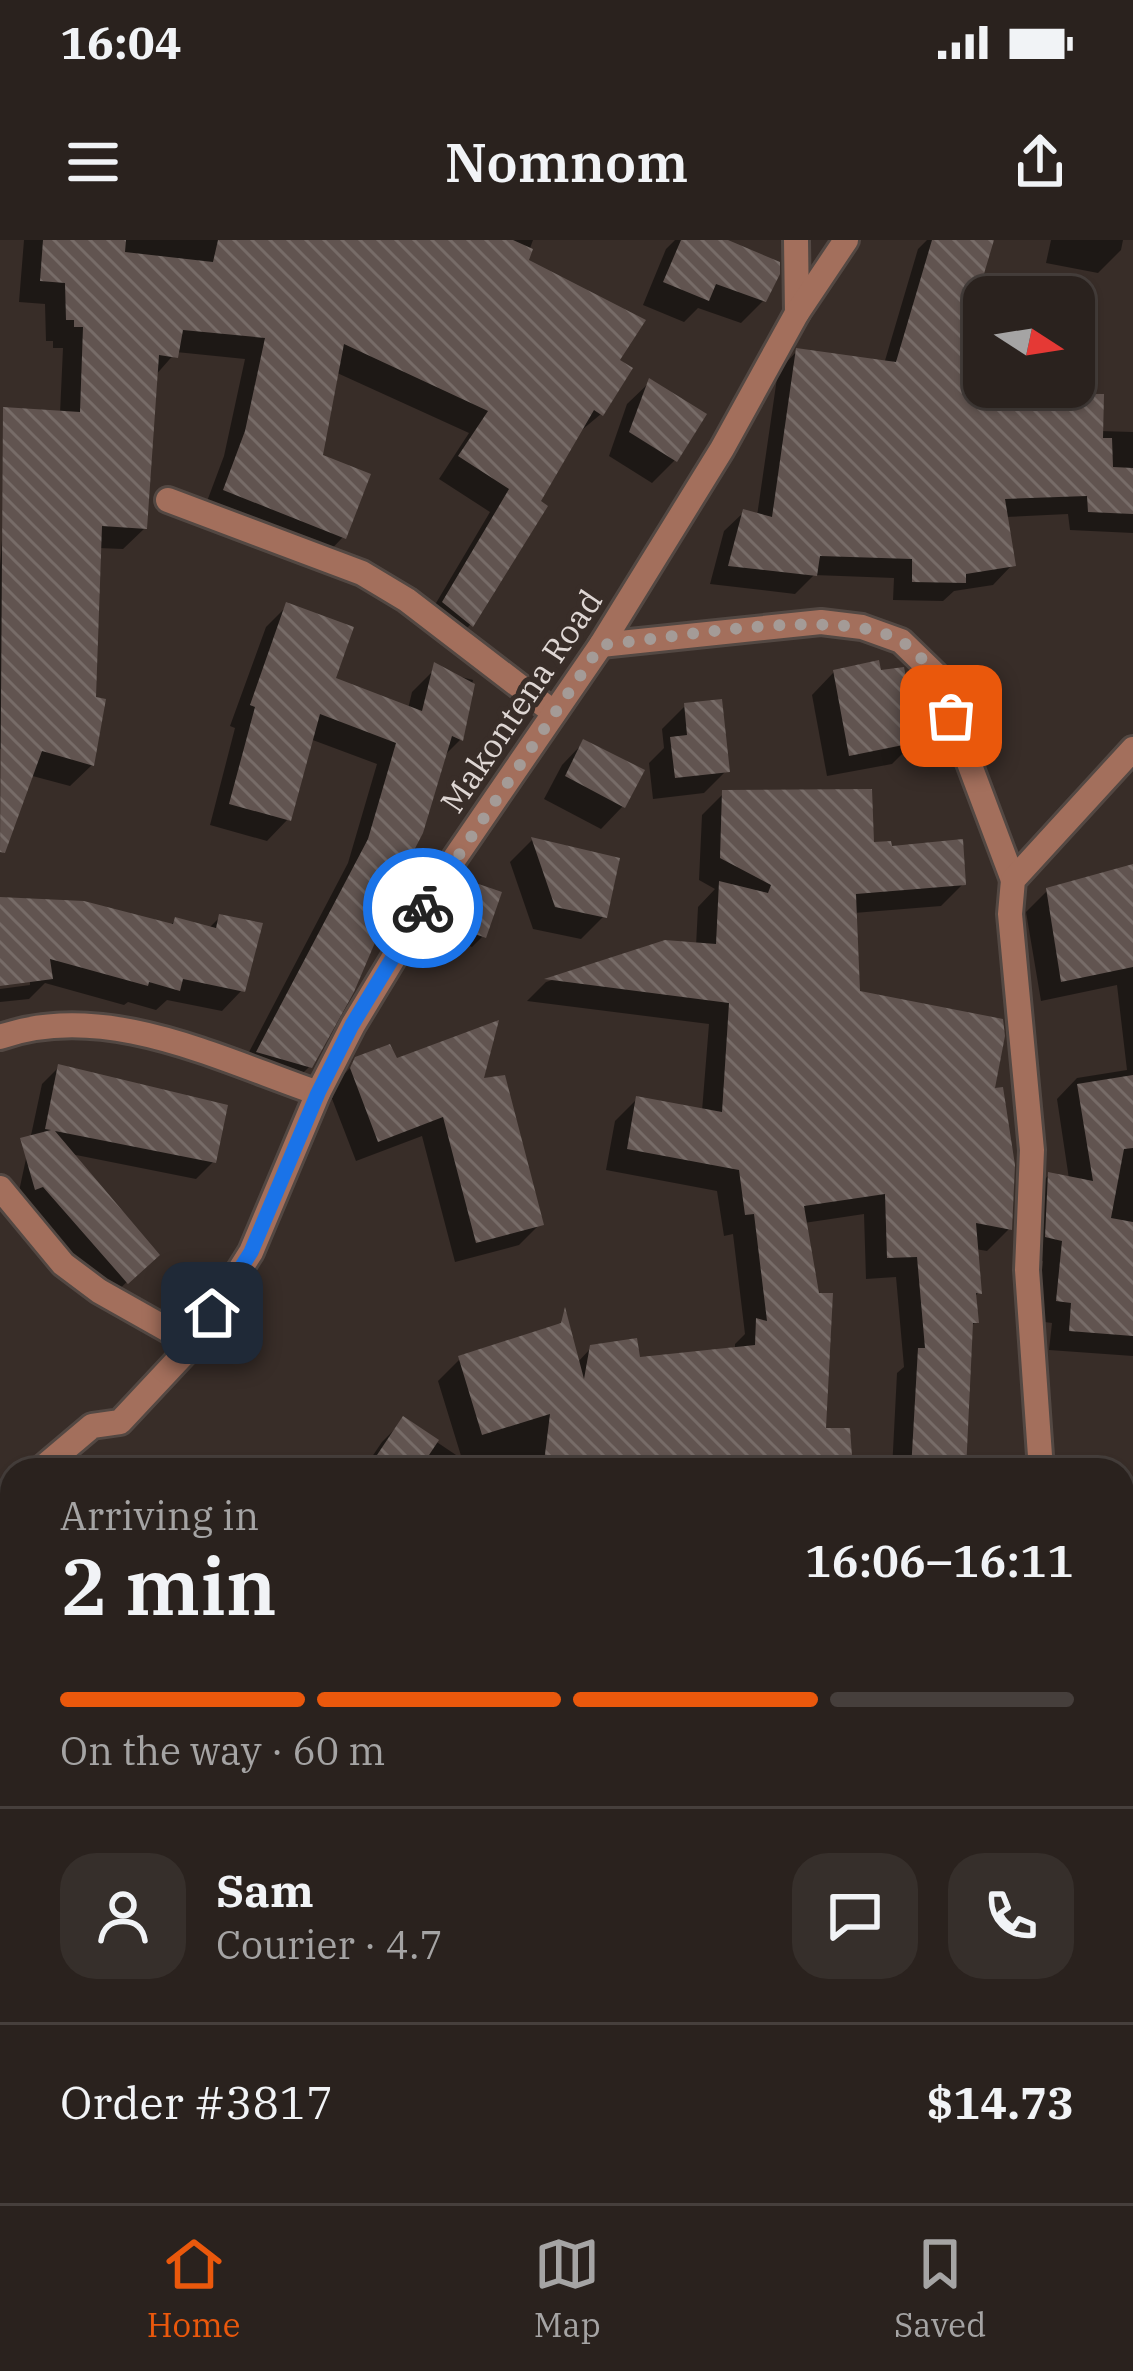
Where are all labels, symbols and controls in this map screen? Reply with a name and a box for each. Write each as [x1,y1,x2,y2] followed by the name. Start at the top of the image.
[60,13,182,71] text: 16:04
[445,127,688,197] text: Nomnom
[60,129,126,195] icon: menu
[1007,129,1073,195] icon: share
[963,276,1095,408] north arrow
[963,276,1095,408] map controls
[430,581,611,821] street label: Makontena Road
[900,665,1002,767] pin
[918,683,984,749] icon: bag
[363,848,483,968] courier
[390,875,456,941] icon: bike
[161,1262,263,1364] pin
[179,1280,245,1346] icon: home
[60,1490,259,1541] text: Arriving in
[805,1531,1074,1589] text: 16:06–16:11
[60,1535,277,1636] text: 2 min
[60,1725,385,1776] text: On the way · 60 m
[60,1853,186,1979] button: person
[792,1853,918,1979] button: chat
[948,1853,1074,1979] button: phone
[216,1861,314,1919] text: Sam
[216,1919,443,1970] text: Courier · 4.7
[60,2073,333,2131] text: Order #3817
[927,2073,1074,2131] text: $14.73
[147,2231,240,2346] tab: Home
[534,2231,601,2346] tab: Map
[894,2231,986,2346] tab: Saved

